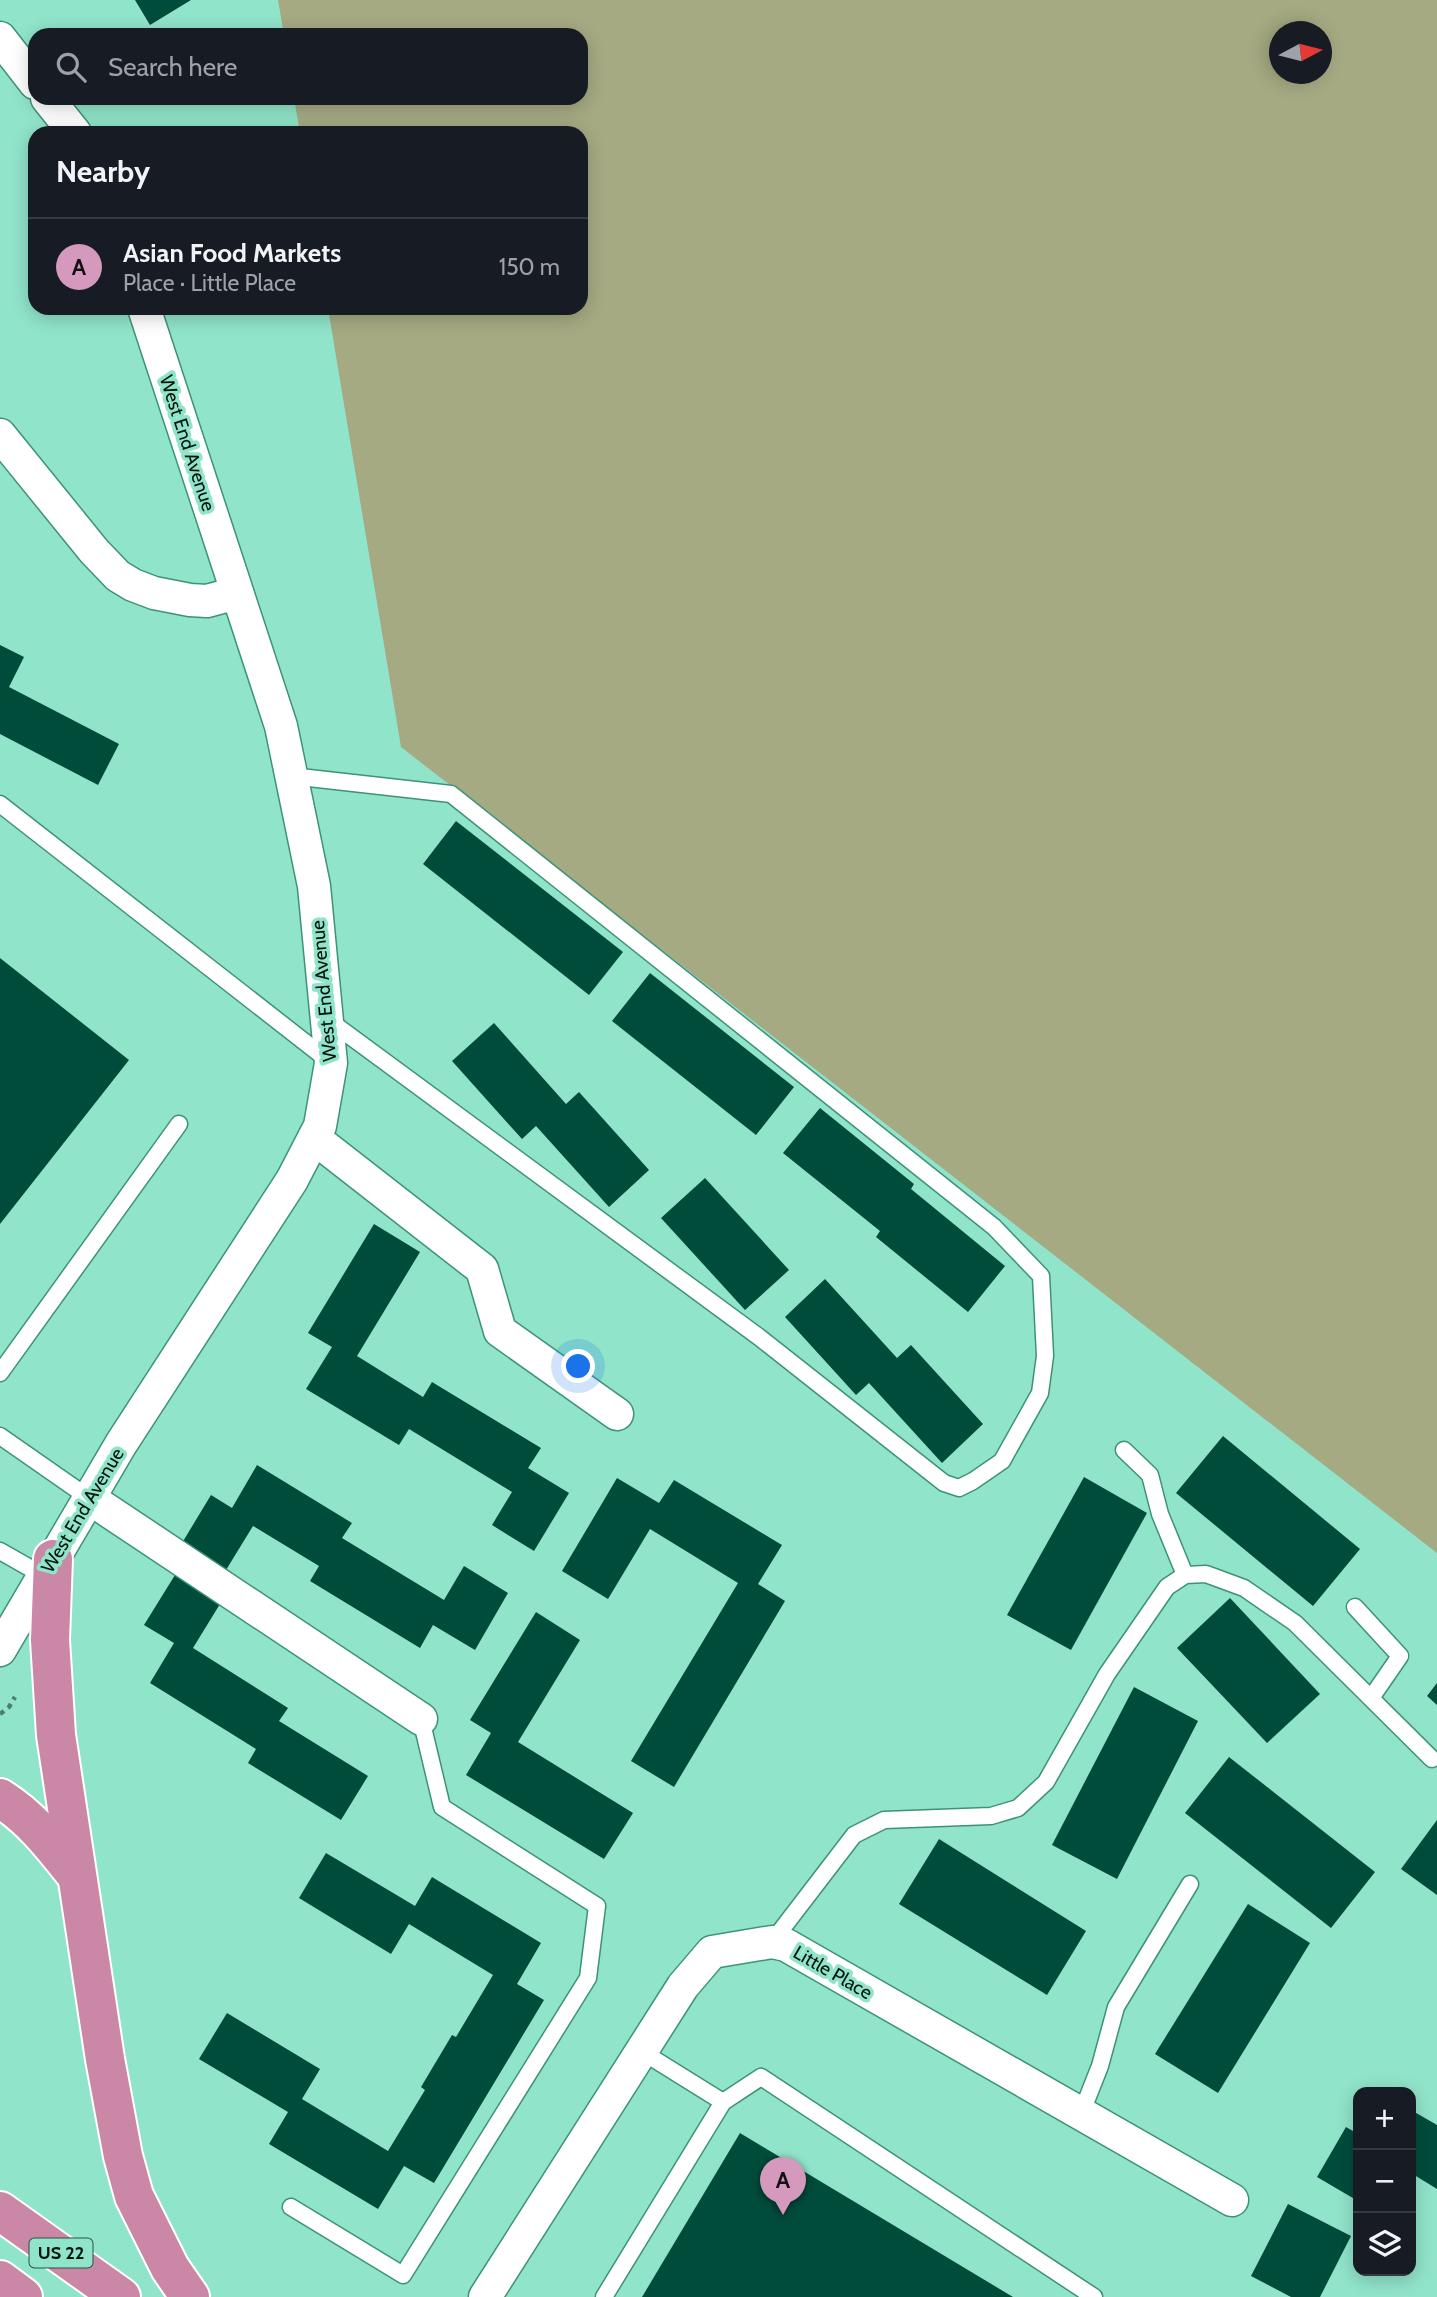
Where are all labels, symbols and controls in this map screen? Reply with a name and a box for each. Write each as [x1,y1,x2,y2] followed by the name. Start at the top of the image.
[1269,21,1332,84] north arrow
[28,28,588,105] search box
[52,48,90,86] icon: search
[108,51,237,83] text: Search here
[56,153,150,190] text: Nearby
[123,237,341,269] text: Asian Food Markets
[72,253,86,281] text: A
[499,253,560,281] text: 150 m
[123,269,296,297] text: Place · Little Place
[155,372,220,514] street label: West End Avenue
[306,919,341,1062] street label: West End Avenue
[561,1349,595,1383] your location
[36,1443,129,1577] street label: West End Avenue
[789,1941,877,2004] street label: Little Place
[1353,2087,1416,2276] map controls
[1353,2087,1416,2150] button: +
[1353,2150,1416,2213] button: −
[760,2157,806,2215] pin: A
[1353,2213,1416,2276] button: layers
[29,2238,92,2267] road number: US 22

